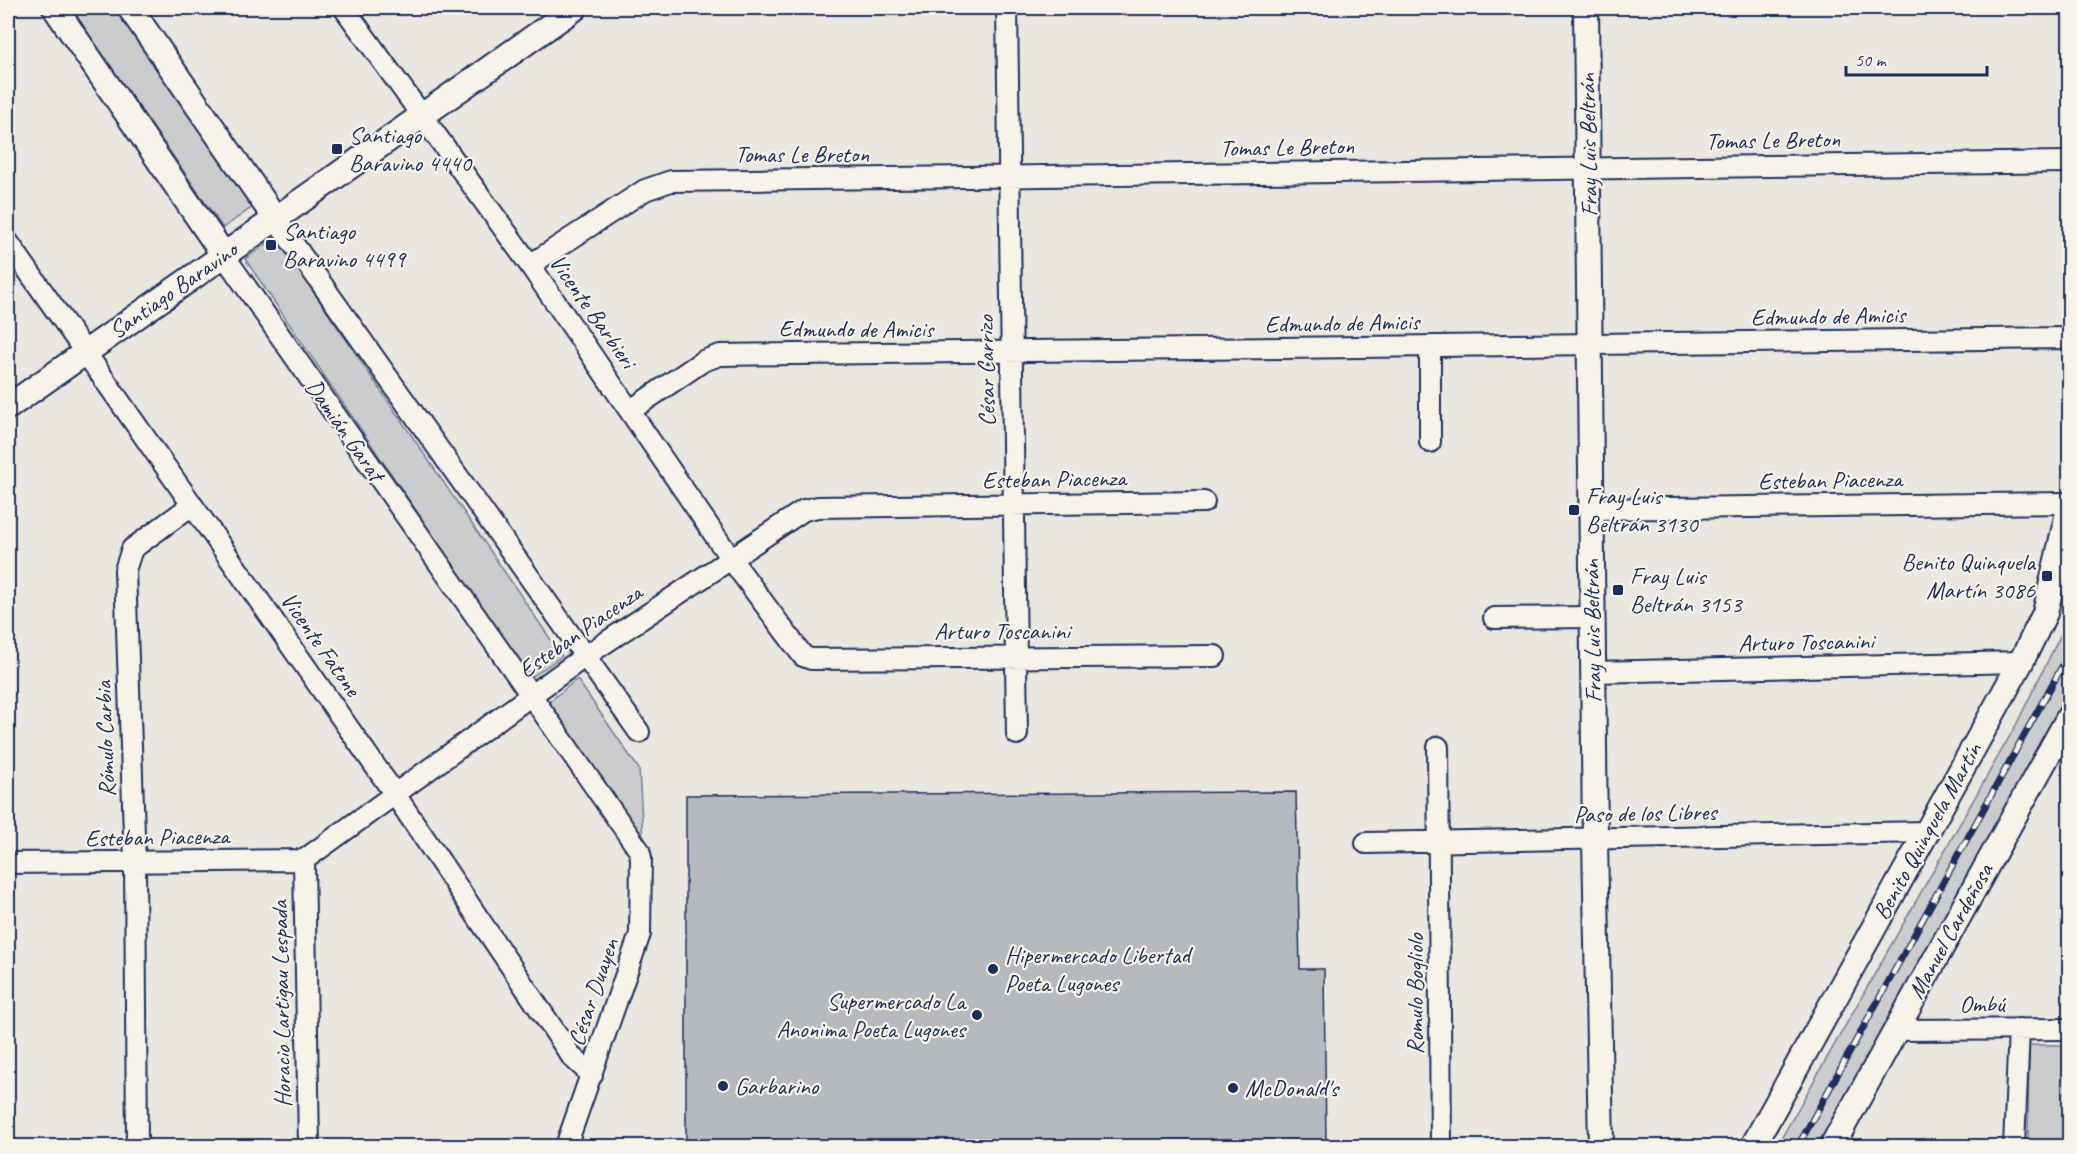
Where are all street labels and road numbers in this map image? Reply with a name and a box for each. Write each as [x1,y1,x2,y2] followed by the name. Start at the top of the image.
[1572,72,1604,217] street label: Fray Luis Beltrán
[1706,124,1841,156] street label: Tomas Le Breton
[1220,131,1355,163] street label: Tomas Le Breton
[735,139,869,169] street label: Tomas Le Breton
[103,233,245,345] street label: Santiago Baravino
[543,248,645,376] street label: Vicente Barbieri
[1751,300,1907,332] street label: Edmundo de Amicis
[1265,307,1421,339] street label: Edmundo de Amicis
[779,314,935,344] street label: Edmundo de Amicis
[970,314,1002,427] street label: César Carrizo
[299,373,393,489] street label: Damián Garat
[982,463,1128,495] street label: Esteban Piacenza
[1758,464,1904,496] street label: Esteban Piacenza
[1576,558,1608,703] street label: Fray Luis Beltrán
[512,576,649,685] street label: Esteban Piacenza
[274,586,369,704] street label: Vicente Fatone
[934,616,1073,646] street label: Arturo Toscanini
[1738,626,1877,658] street label: Arturo Toscanini
[88,679,122,798] street label: Rómulo Carbia
[1866,736,1989,925] street label: Benito Quinquela Martín
[1574,797,1719,829] street label: Paso de los Libres
[85,821,231,853] street label: Esteban Piacenza
[1901,857,2000,1004] street label: Manuel Cardeñosa
[264,899,298,1108] street label: Horacio Lartigau Lespada
[1400,932,1430,1054] street label: Romulo Bogliolo
[561,933,626,1050] street label: César Duayen
[1959,989,2007,1019] street label: Ombú

